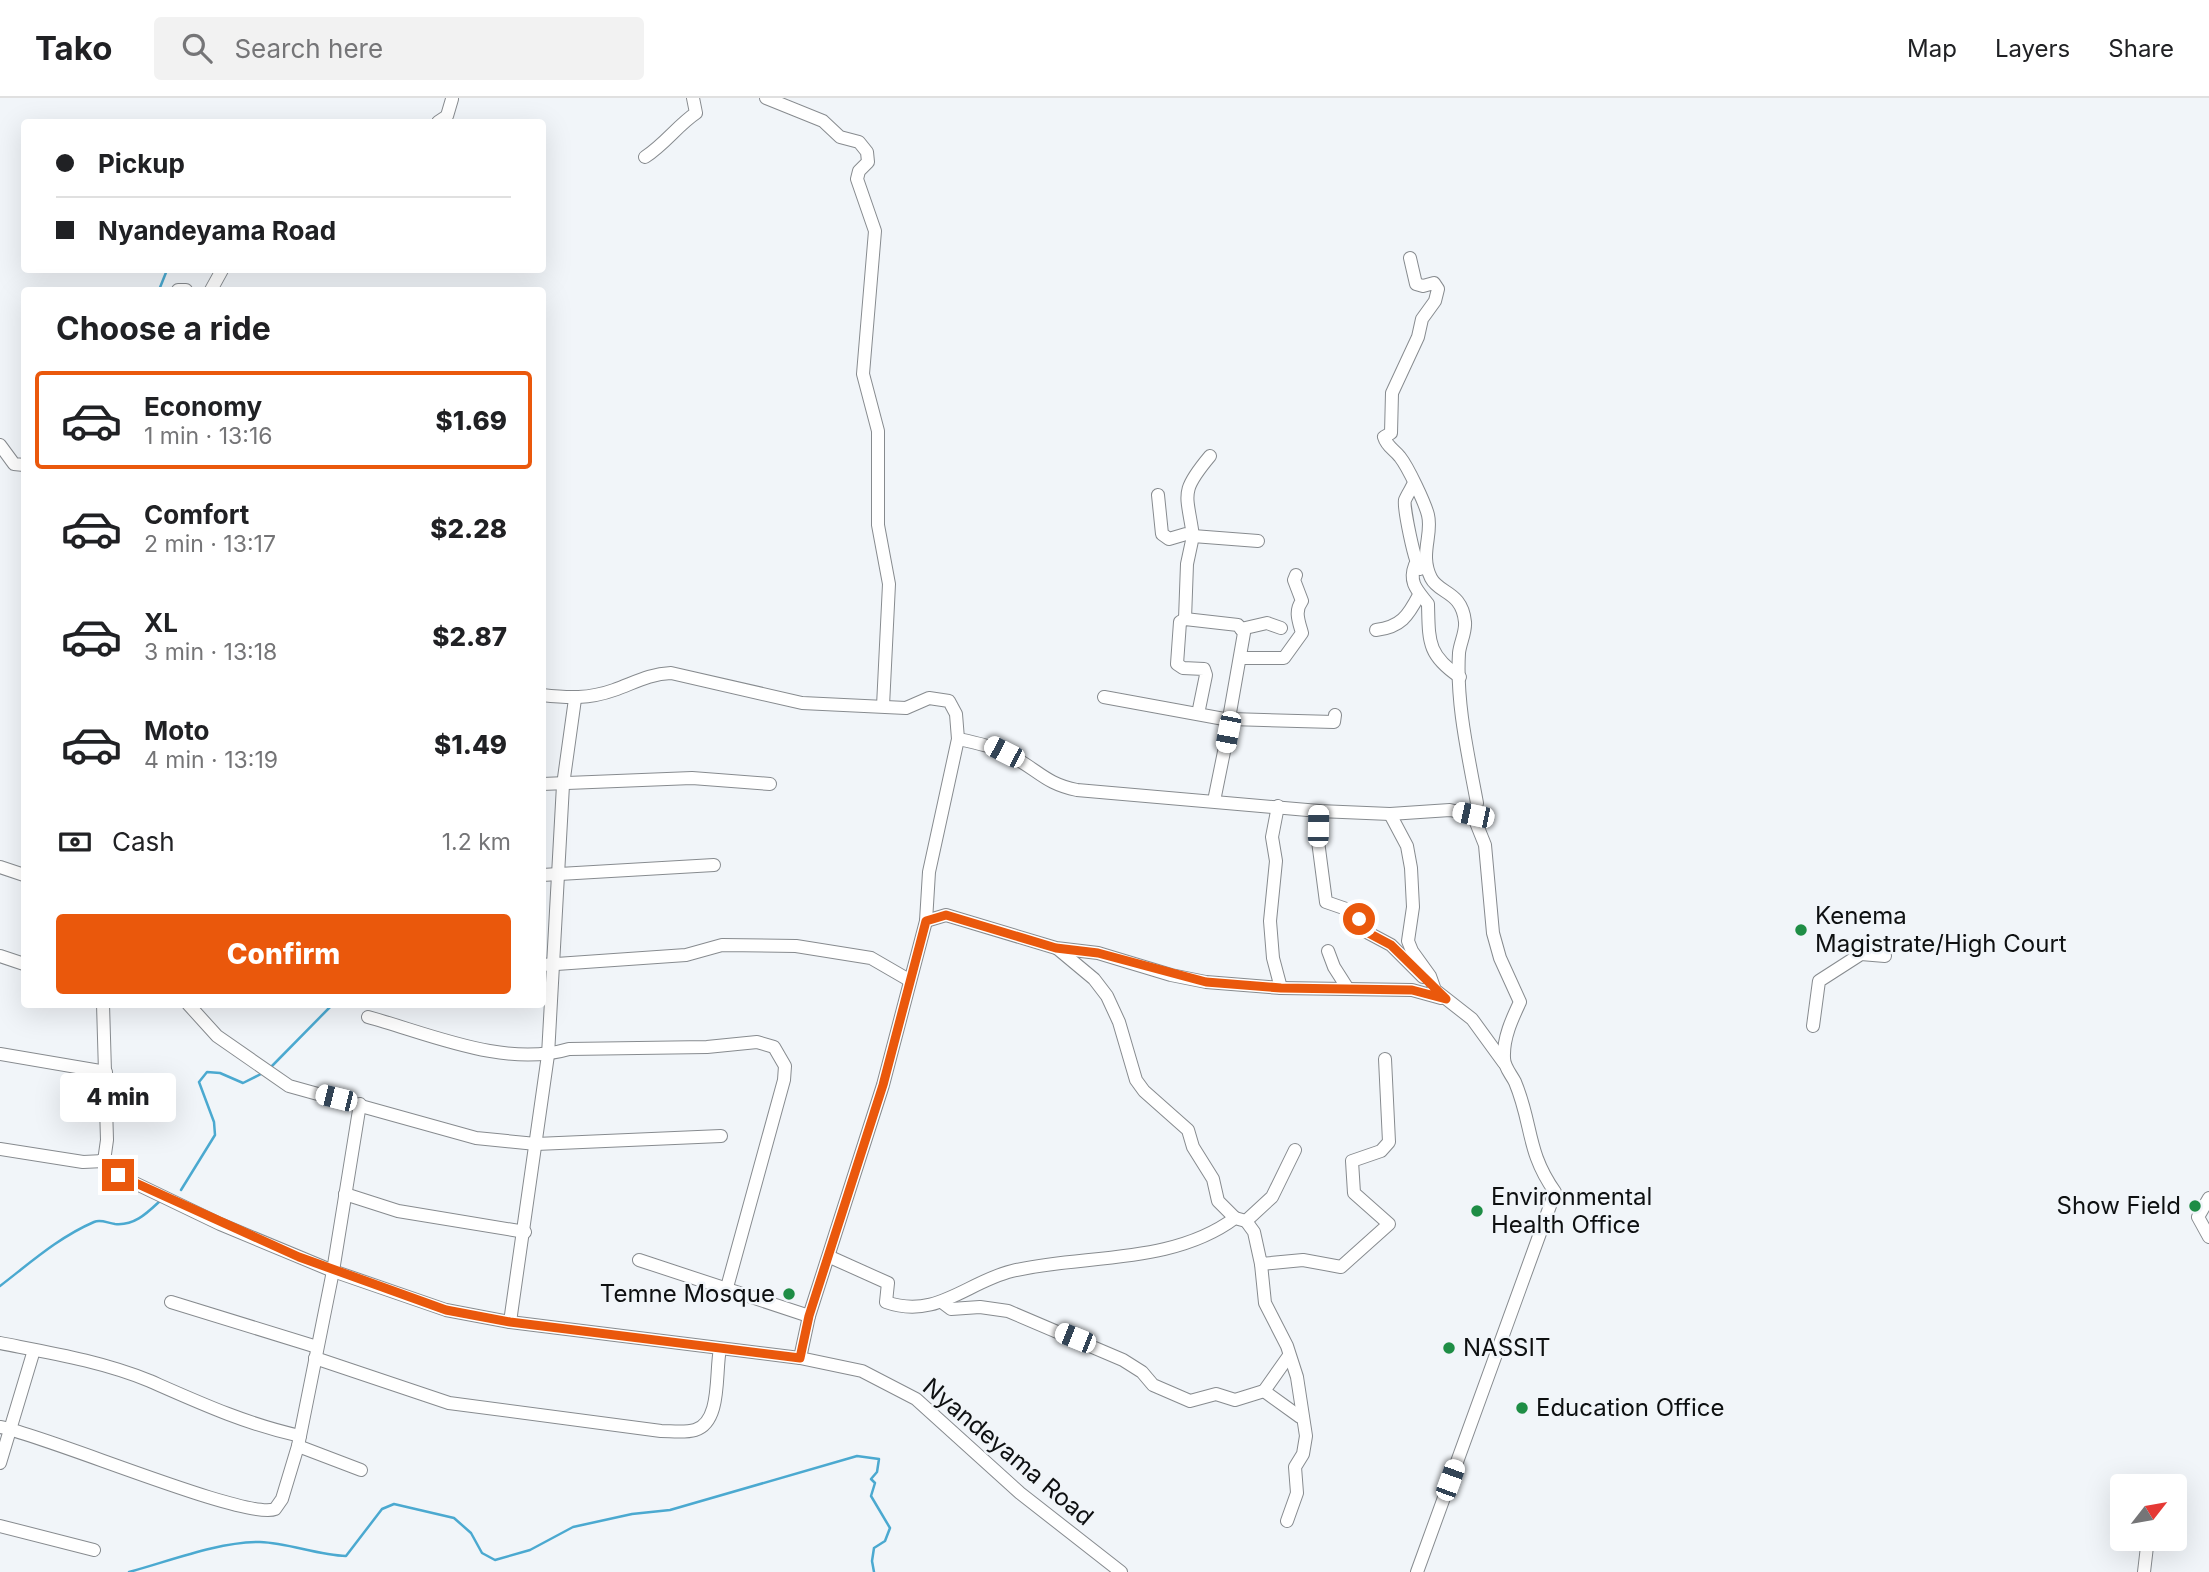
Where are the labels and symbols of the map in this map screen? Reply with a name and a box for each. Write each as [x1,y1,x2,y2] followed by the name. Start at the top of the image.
[1214,709,1243,755] car
[981,733,1028,771] car
[1451,800,1496,830] car
[1308,805,1329,847] car
[1815,901,2067,958] place label: Kenema Magistrate/High Court
[1343,903,1375,935] route start
[1793,922,1809,938] marker: Kenema Magistrate/High Court
[60,1074,176,1122] callout: 4 min
[314,1083,359,1113] car
[102,1159,134,1191] route end
[1491,1182,1652,1239] place label: Environmental Health Office
[2057,1191,2181,1220] place label: Show Field
[2187,1198,2203,1214] marker: Show Field
[1469,1203,1485,1219] marker: Environmental Health Office
[600,1279,775,1308] place label: Temne Mosque
[781,1286,797,1302] marker: Temne Mosque
[1052,1320,1099,1356] car
[1463,1333,1550,1362] place label: NASSIT
[1441,1340,1457,1356] marker: NASSIT
[917,1372,1099,1531] street label: Nyandeyama Road
[1536,1393,1724,1422] place label: Education Office
[1514,1400,1530,1416] marker: Education Office
[1433,1457,1468,1503] car
[2110,1474,2188,1550] north arrow

